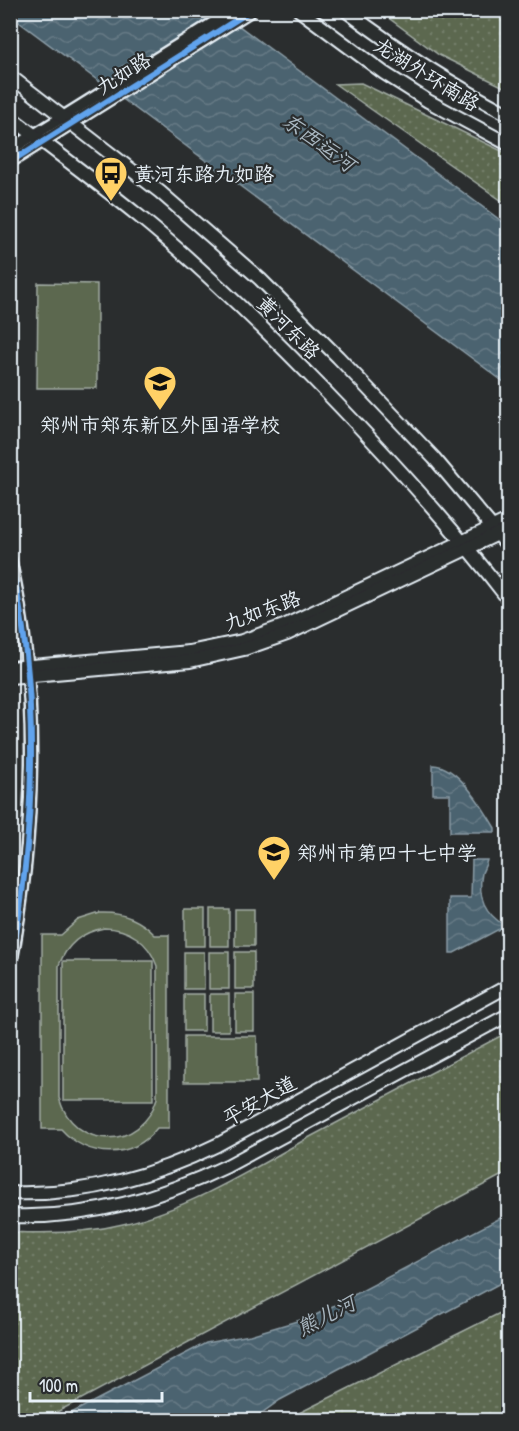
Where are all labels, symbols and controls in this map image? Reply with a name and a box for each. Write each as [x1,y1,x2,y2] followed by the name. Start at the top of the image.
[369,31,486,118] street label: 龙湖外环南路
[90,45,156,100] street label: 九如路
[276,106,364,180] water label: 东西运河
[93,155,129,202] bus stop icon: 黄河东路九如路
[134,160,275,187] place label: 黄河东路九如路
[251,289,328,366] street label: 黄河东路
[142,364,178,411] school or university icon: 郑州市郑东新区外国语学校
[40,411,280,438] place label: 郑州市郑东新区外国语学校
[220,583,305,636] street label: 九如东路
[256,834,292,881] school or university icon: 郑州市第四十七中学
[297,839,477,866] place label: 郑州市第四十七中学
[217,1069,301,1131] street label: 平安大道
[291,1286,363,1342] water label: 熊儿河
[30,1365,162,1403] scale bar
[39,1373,78,1398] text: 100 m

